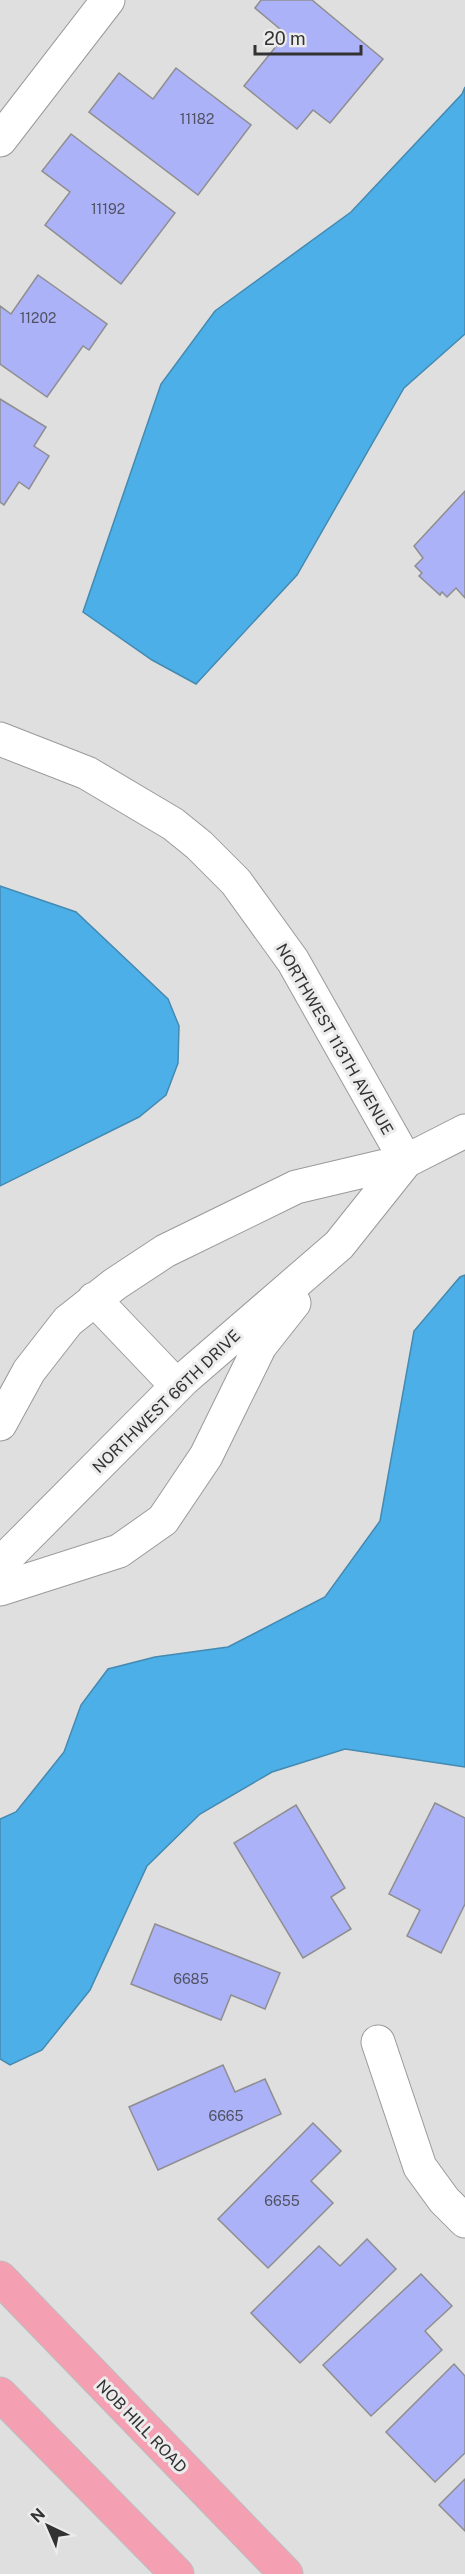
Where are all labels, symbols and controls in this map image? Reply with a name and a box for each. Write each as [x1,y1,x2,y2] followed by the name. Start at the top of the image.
[255,18,362,56] scale bar
[264,28,306,49] text: 20 m
[180,111,214,127] house number: 11182
[91,201,125,217] house number: 11192
[20,310,56,326] house number: 11202
[272,940,397,1138] street label: NORTHWEST 113TH AVENUE
[89,1326,244,1477] street label: NORTHWEST 66TH DRIVE
[173,1971,209,1987] house number: 6685
[209,2108,243,2124] house number: 6665
[264,2193,300,2209] house number: 6655
[92,2376,191,2477] street label: NOB HILL ROAD
[18,2496,78,2556] north arrow
[27,2504,49,2527] text: N

